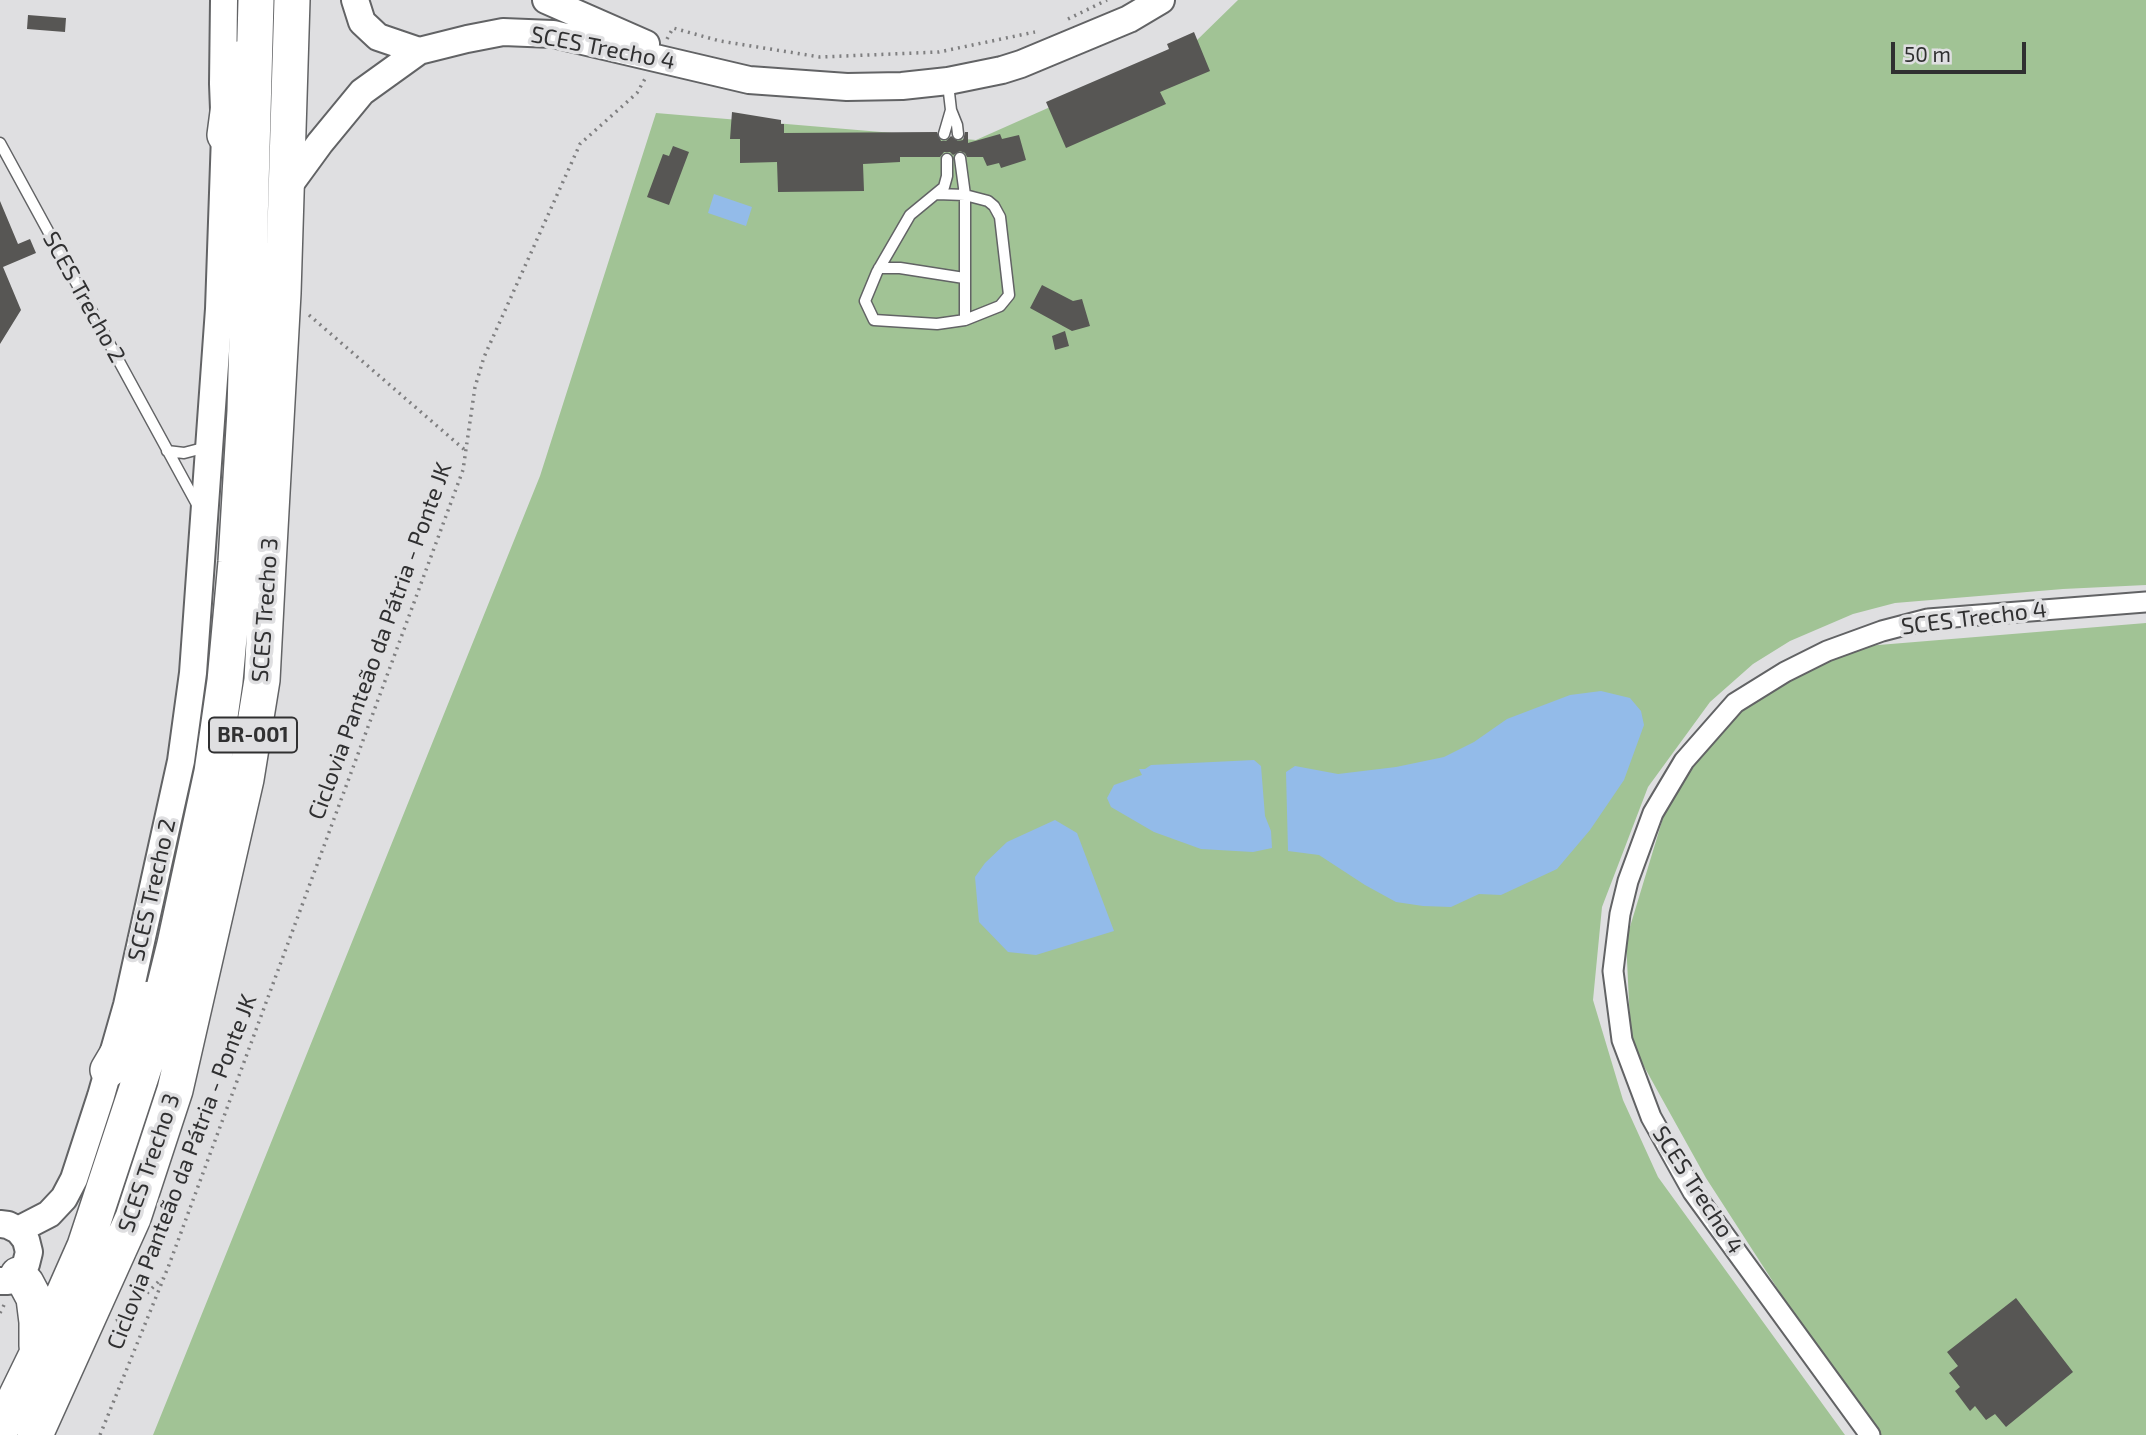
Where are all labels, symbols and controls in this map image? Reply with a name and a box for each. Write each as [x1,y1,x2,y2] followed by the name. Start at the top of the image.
[529,20,677,76] street label: SCES Trecho 4
[1894,28,2029,72] scale bar
[1904,41,1951,66] text: 50 m
[37,227,131,367] street label: SCES Trecho 2
[302,459,458,823] street label: Ciclovia Panteão da Pátria - Ponte JK
[246,537,284,683] street label: SCES Trecho 3
[1900,595,2048,641] street label: SCES Trecho 4
[209,718,297,752] road number: BR-001
[122,816,182,964] street label: SCES Trecho 2
[101,990,263,1354] street label: Ciclovia Panteão da Pátria - Ponte JK
[112,1090,186,1236] street label: SCES Trecho 3
[1647,1121,1749,1259] street label: SCES Trecho 4

